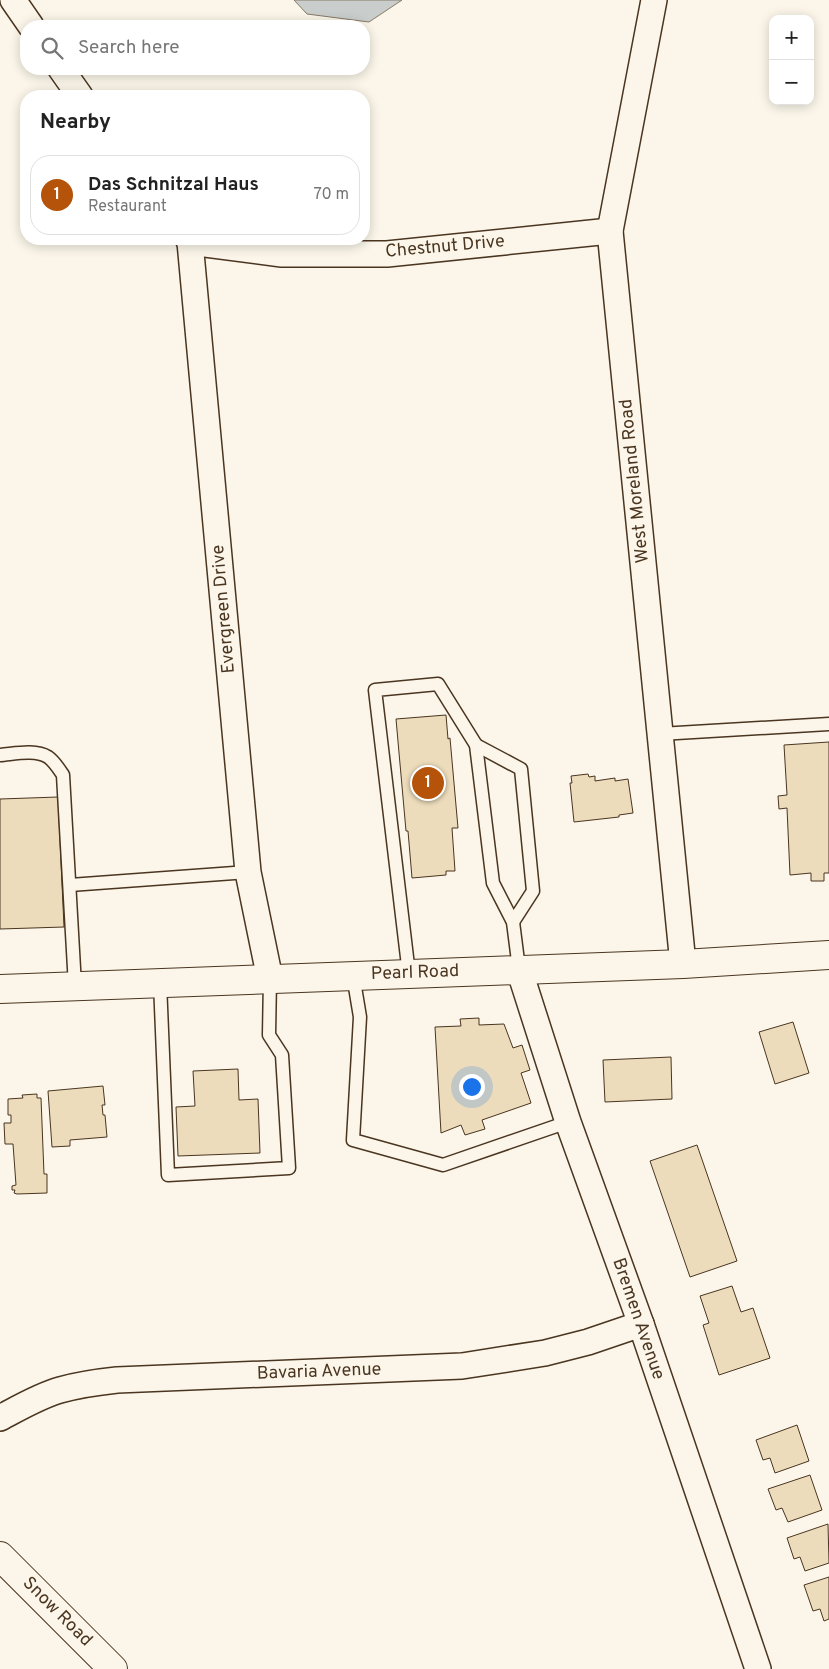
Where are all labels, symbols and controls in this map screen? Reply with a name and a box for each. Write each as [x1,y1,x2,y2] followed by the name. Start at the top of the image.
[769,15,814,105] map controls
[769,15,814,60] button: +
[20,20,370,75] search box
[38,34,66,62] icon: search
[78,36,180,60] text: Search here
[769,60,814,105] button: −
[40,109,111,136] text: Nearby
[88,173,259,197] text: Das Schnitzal Haus
[54,185,60,205] text: 1
[314,185,349,205] text: 70 m
[88,197,167,217] text: Restaurant
[384,230,506,264] street label: Chestnut Drive
[615,398,655,564] street label: West Moreland Road
[207,544,241,674] street label: Evergreen Drive
[412,764,444,802] pin: 1
[371,960,459,986] street label: Pearl Road
[459,1074,485,1100] your location
[606,1255,670,1383] street label: Bremen Avenue
[256,1358,382,1386] street label: Bavaria Avenue
[17,1572,97,1652] street label: Snow Road

